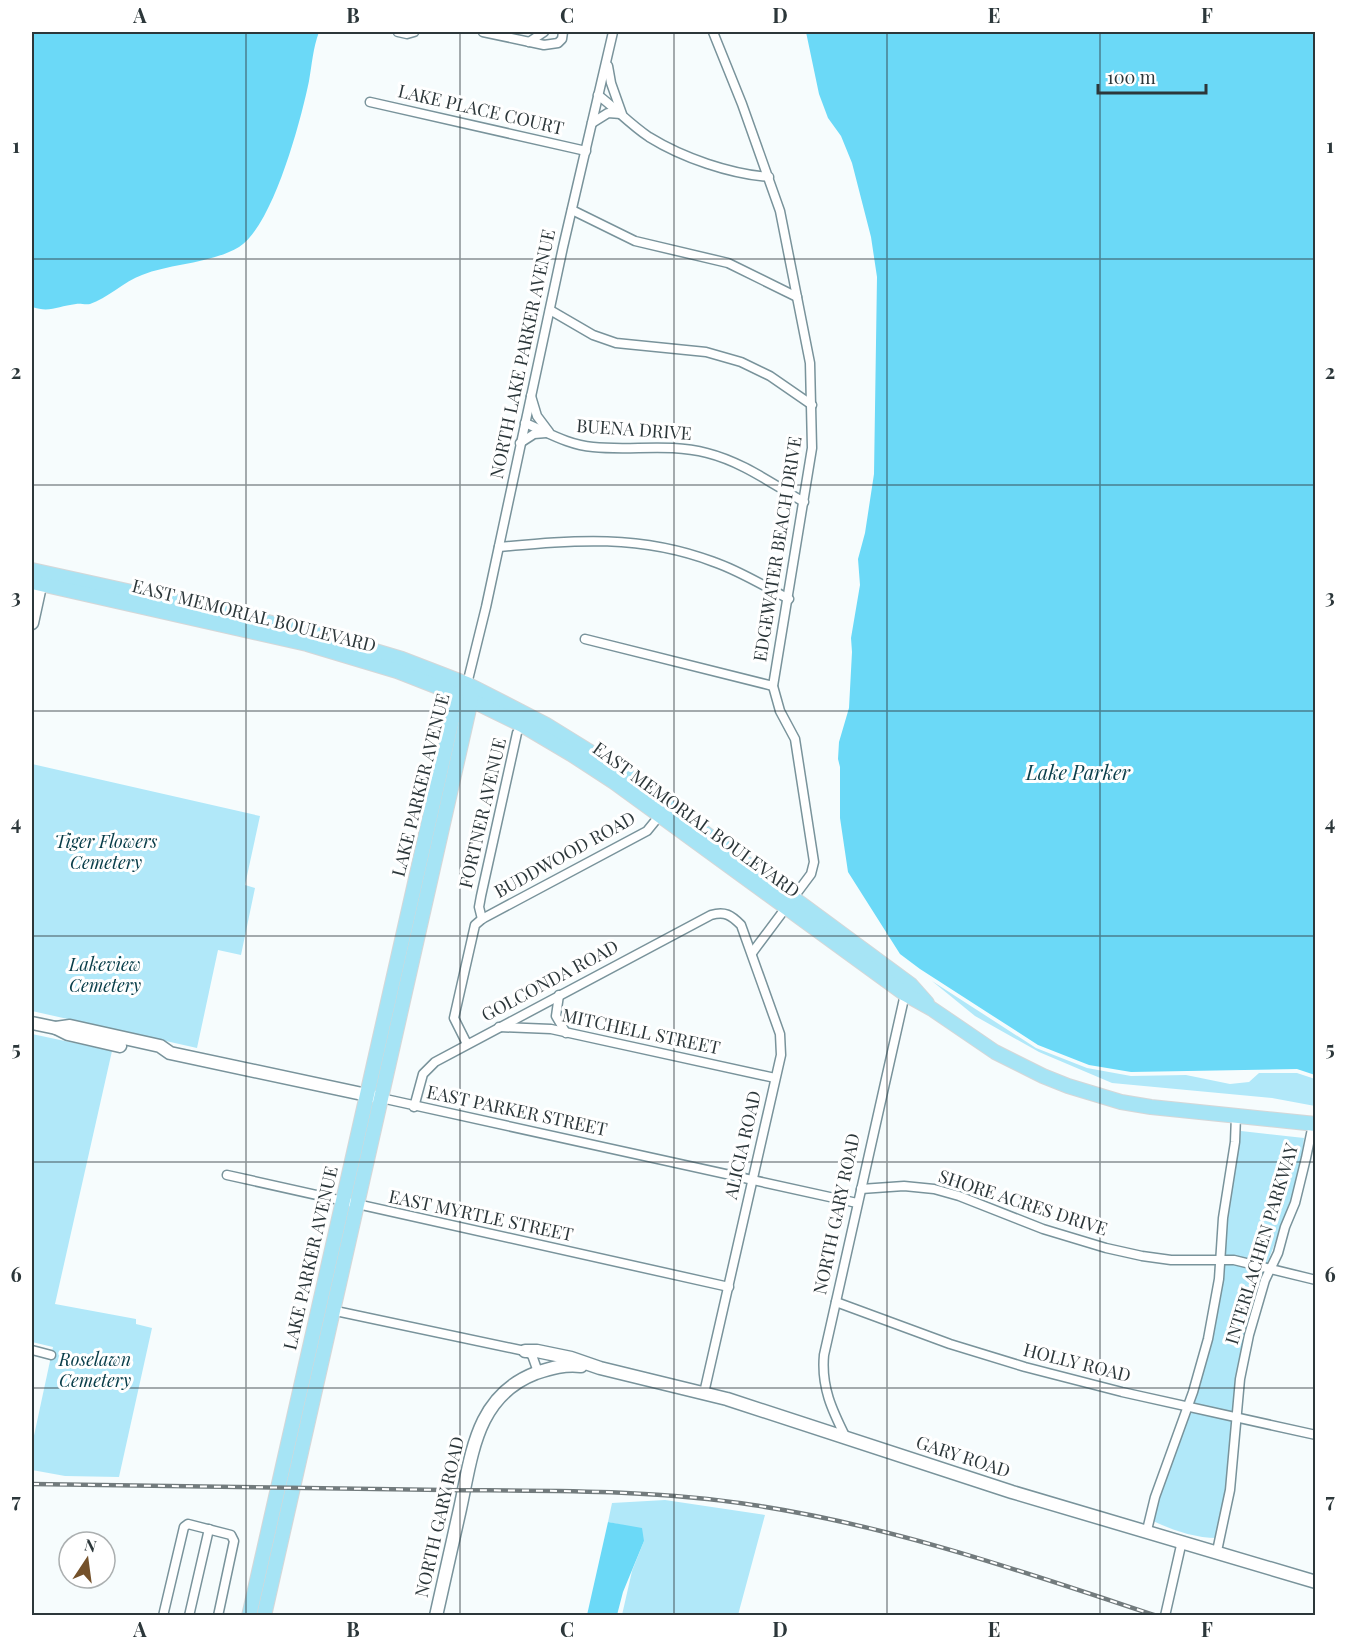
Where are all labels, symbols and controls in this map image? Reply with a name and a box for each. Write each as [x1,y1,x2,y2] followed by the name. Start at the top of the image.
[132,1,147,28] text: A
[346,1,360,28] text: B
[560,1,574,28] text: C
[772,1,788,28] text: D
[988,1,1000,28] text: E
[1201,1,1213,28] text: F
[1098,57,1206,95] scale bar
[1107,65,1156,89] text: 100 m
[396,78,567,140] street label: LAKE PLACE COURT
[12,131,20,158] text: 1
[1326,131,1334,158] text: 1
[484,227,560,481] street label: NORTH LAKE PARKER AVENUE
[11,357,21,384] text: 2
[1325,357,1335,384] text: 2
[576,413,693,445] street label: BUENA DRIVE
[747,434,807,663] street label: EDGEWATER BEACH DRIVE
[130,573,379,657] street label: EAST MEMORIAL BOULEVARD
[11,582,21,609] text: 3
[1325,582,1335,609] text: 3
[386,691,454,879] street label: LAKE PARKER AVENUE
[453,735,511,890] street label: FORTNER AVENUE
[588,736,805,903] street label: EAST MEMORIAL BOULEVARD
[1025,758,1132,785] water label: Lake Parker
[490,805,639,903] street label: BUDDWOOD ROAD
[11,808,21,835] text: 4
[1325,808,1335,835] text: 4
[55,829,158,874] park label: Tiger Flowers Cemetery
[477,934,622,1026] street label: GOLCONDA ROAD
[68,952,141,997] park label: Lakeview Cemetery
[560,1003,723,1060] street label: MITCHELL STREET
[11,1034,21,1061] text: 5
[1325,1034,1335,1061] text: 5
[425,1079,610,1141] street label: EAST PARKER STREET
[718,1088,766,1202] street label: ALICIA ROAD
[807,1131,865,1297] street label: NORTH GARY ROAD
[1219,1140,1303,1347] street label: INTERLACHEN PARKWAY
[277,1163,343,1352] street label: LAKE PARKER AVENUE
[936,1163,1111,1241] street label: SHORE ACRES DRIVE
[387,1184,576,1246] street label: EAST MYRTLE STREET
[10,1260,22,1287] text: 6
[1324,1260,1336,1287] text: 6
[1021,1337,1133,1387] street label: HOLLY ROAD
[58,1347,131,1392] park label: Roselawn Cemetery
[913,1430,1013,1483] street label: GARY ROAD
[409,1434,469,1600] street label: NORTH GARY ROAD
[11,1486,21,1513] text: 7
[1325,1486,1335,1513] text: 7
[57,1530,117,1590] north arrow
[82,1533,99,1557] text: N
[132,1615,147,1642] text: A
[346,1615,360,1642] text: B
[560,1615,574,1642] text: C
[772,1615,788,1642] text: D
[988,1615,1000,1642] text: E
[1201,1615,1213,1642] text: F

